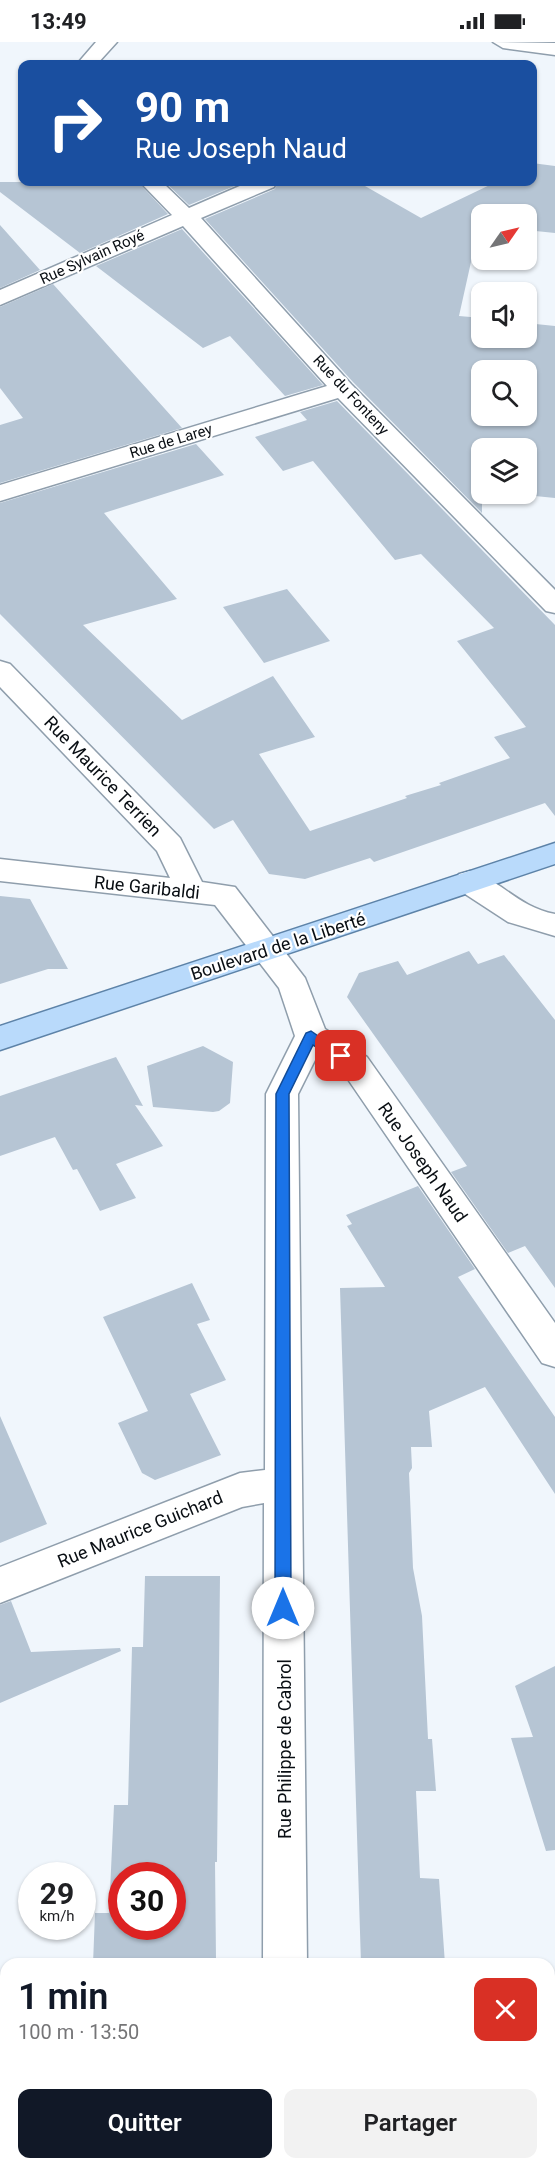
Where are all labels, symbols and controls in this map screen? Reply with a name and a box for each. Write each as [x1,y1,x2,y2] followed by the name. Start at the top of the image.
[30,9,87,34] text: 13:49
[135,83,230,132] text: 90 m
[36,84,114,162] icon: right
[135,133,347,165] text: Rue Joseph Naud
[471,204,537,270] north arrow
[471,204,537,504] map controls
[37,226,147,288] street label: Rue Sylvain Royé
[471,282,537,348] button: sound
[309,351,393,439] street label: Rue du Fonteny
[471,360,537,426] button: search
[128,420,214,462] street label: Rue de Larey
[471,438,537,504] button: layers
[40,711,166,841] street label: Rue Maurice Terrien
[93,871,201,903] street label: Rue Garibaldi
[188,908,368,984] street label: Boulevard de la Liberté
[315,1030,366,1081] pin
[324,1039,357,1072] icon: arrive
[374,1098,472,1226] street label: Rue Joseph Naud
[54,1486,226,1572] street label: Rue Maurice Guichard
[251,1576,315,1640] position arrow
[274,1659,295,1839] street label: Rue Philippe de Cabrol
[108,1862,186,1940] speed limit sign: 30
[40,1876,74,1911] text: 29
[39,1907,75,1925] text: km/h
[18,1976,108,2018] text: 1 min
[474,1978,537,2041] button: close
[18,2020,139,2044] text: 100 m · 13:50
[18,2089,272,2158] button: Quitter
[284,2089,537,2158] button: Partager

